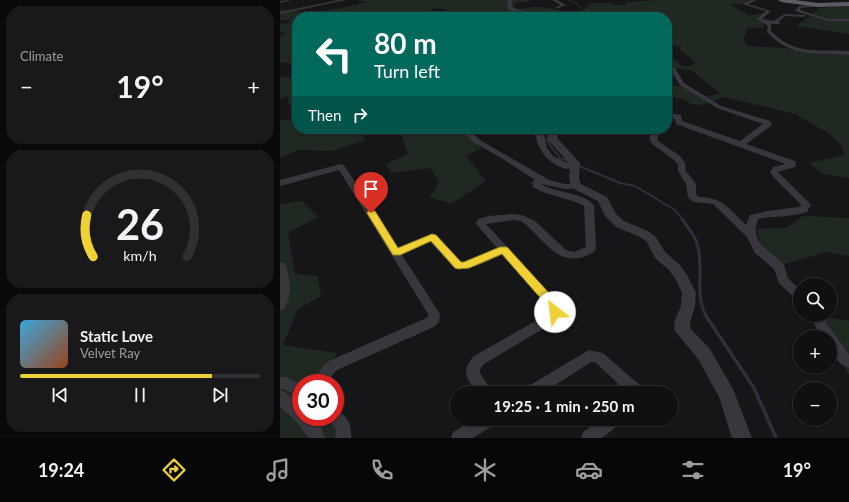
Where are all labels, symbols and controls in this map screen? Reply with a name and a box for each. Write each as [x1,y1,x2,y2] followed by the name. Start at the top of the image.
[374,26,437,60] text: 80 m
[308,28,360,80] icon: left
[20,48,63,64] text: Climate
[374,60,440,82] text: Turn left
[116,68,164,104] text: 19°
[20,73,33,100] text: −
[247,73,260,100] text: +
[349,104,371,126] icon: right
[308,106,341,124] text: Then
[354,172,388,213] pin
[360,178,382,200] icon: arrive
[116,199,164,249] text: 26
[123,247,157,264] text: km/h
[793,278,837,426] map controls
[793,278,837,322] button: search
[534,291,576,333] position arrow
[80,327,153,345] text: Static Love
[793,330,837,374] button: +
[80,345,140,361] text: Velvet Ray
[292,374,344,426] speed limit sign: 30
[793,382,837,426] button: −
[49,384,71,406] icon: previous
[129,384,151,406] icon: pause
[209,384,231,406] icon: next
[494,397,634,415] text: 19:25 · 1 min · 250 m
[160,456,188,484] icon: directions
[264,456,292,484] icon: music
[368,456,396,484] icon: phone
[471,456,499,484] icon: climate
[575,456,603,484] icon: car
[679,456,707,484] icon: filters
[38,459,84,481] text: 19:24
[783,459,811,481] text: 19°

